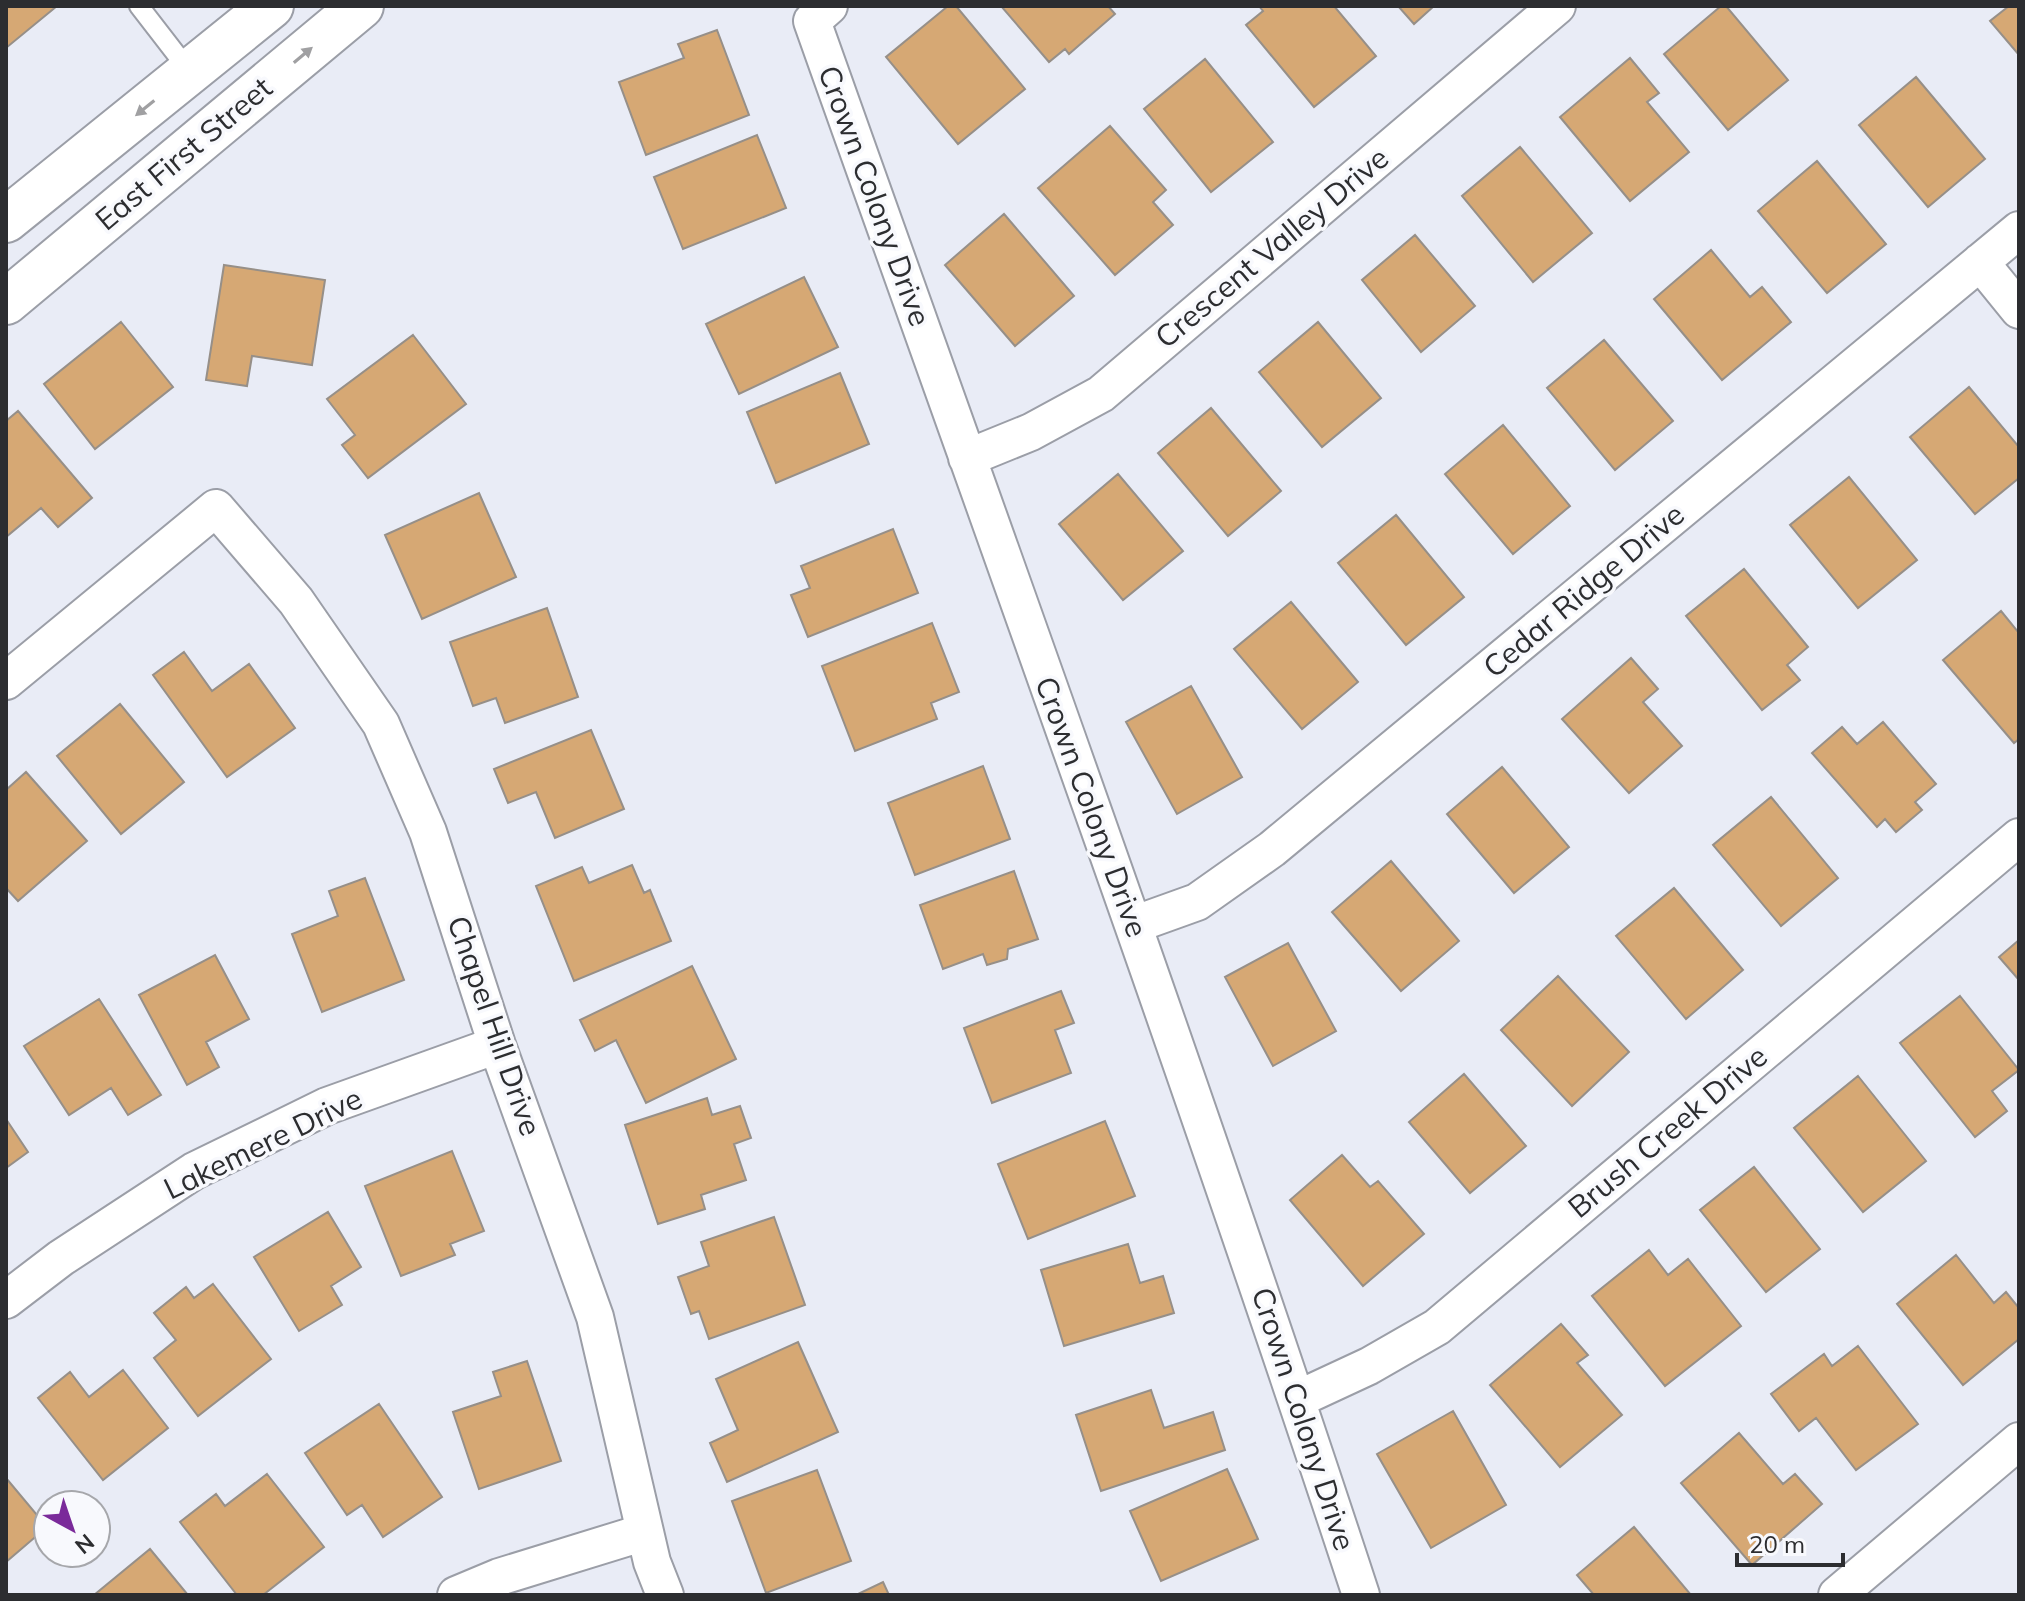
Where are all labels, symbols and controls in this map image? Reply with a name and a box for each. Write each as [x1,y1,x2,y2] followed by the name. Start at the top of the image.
[292,47,312,64] one-way arrow
[810,60,940,331] street label: Crown Colony Drive
[87,68,280,238] street label: East First Street
[135,99,155,116] one-way arrow
[1147,138,1396,356] street label: Crescent Valley Drive
[1475,495,1692,685] street label: Cedar Ridge Drive
[1027,671,1157,942] street label: Crown Colony Drive
[440,911,550,1141] street label: Chapel Hill Drive
[1560,1037,1775,1226] street label: Brush Creek Drive
[157,1079,368,1207] street label: Lakemere Drive
[1244,1282,1364,1555] street label: Crown Colony Drive
[32,1489,112,1569] north arrow
[1737,1517,1843,1567] scale bar
[69,1528,100,1560] text: N
[1749,1529,1805,1559] text: 20 m

